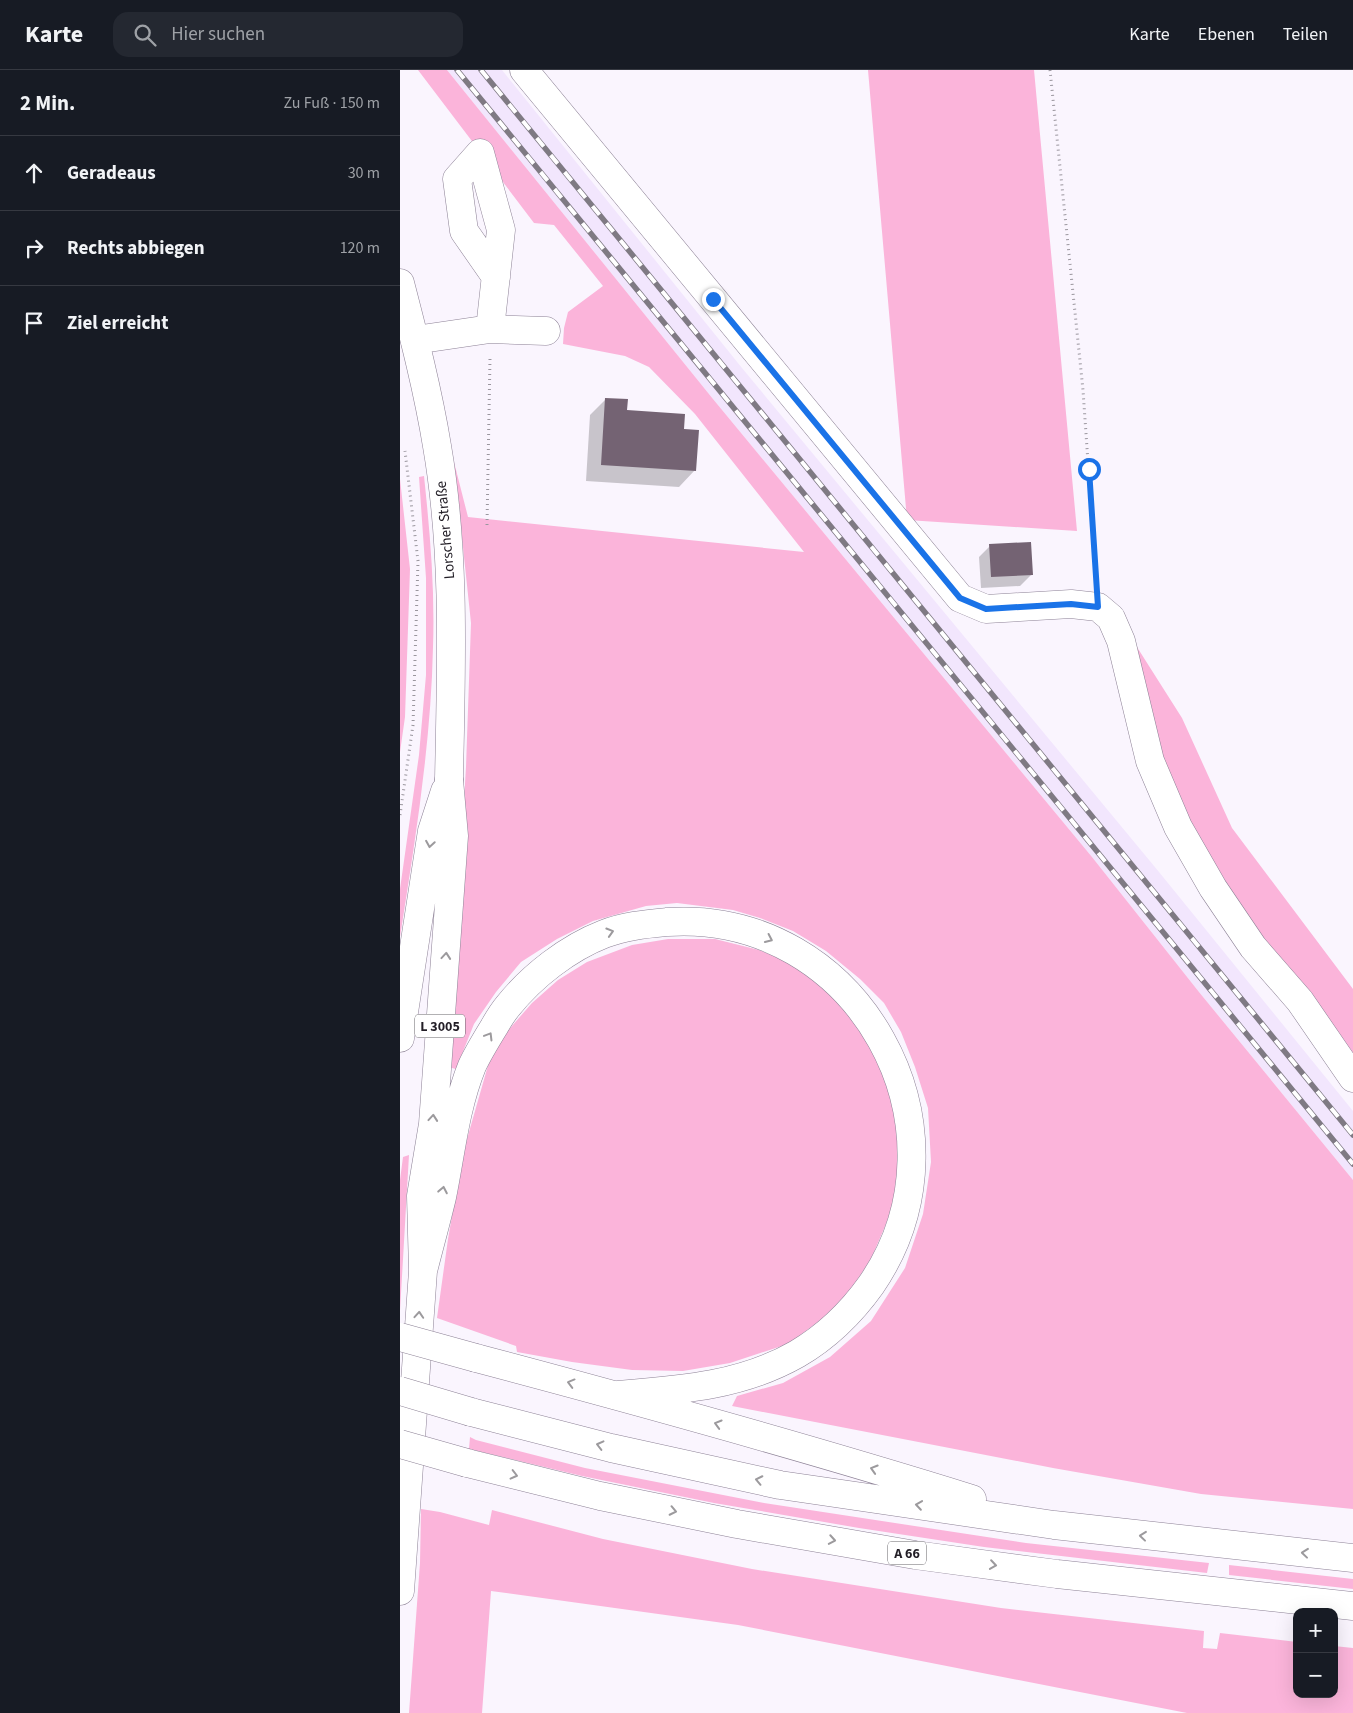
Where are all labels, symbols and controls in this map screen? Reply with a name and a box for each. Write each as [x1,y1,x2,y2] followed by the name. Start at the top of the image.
[113,12,463,57] search box
[25,17,83,52] text: Karte
[131,21,159,49] icon: search
[171,21,265,48] text: Hier suchen
[1129,22,1170,47] text: Karte
[1198,22,1255,47] text: Ebenen
[1283,22,1328,47] text: Teilen
[20,88,75,118] text: 2 Min.
[284,92,380,114] text: Zu Fuß · 150 m
[20,159,48,187] icon: ahead
[67,160,156,187] text: Geradeaus
[348,162,380,184] text: 30 m
[20,234,48,262] icon: right
[67,235,205,262] text: Rechts abbiegen
[340,237,380,259] text: 120 m
[702,288,725,311] route end
[20,309,48,337] icon: arrive
[67,310,168,337] text: Ziel erreicht
[1078,458,1101,481] route start
[431,480,460,580] street label: Lorscher Straße
[426,839,436,848] one-way arrow
[605,928,614,938] one-way arrow
[764,933,773,944] one-way arrow
[440,952,451,960] one-way arrow
[415,1014,465,1038] road number: L 3005
[483,1032,493,1041] one-way arrow
[427,1114,438,1122] one-way arrow
[437,1186,448,1194] one-way arrow
[414,1311,425,1319] one-way arrow
[566,1378,575,1389] one-way arrow
[713,1419,722,1430] one-way arrow
[596,1440,605,1451] one-way arrow
[870,1464,879,1474] one-way arrow
[510,1469,519,1480] one-way arrow
[754,1475,763,1486] one-way arrow
[915,1501,924,1511] one-way arrow
[668,1505,677,1515] one-way arrow
[1139,1531,1147,1542] one-way arrow
[828,1535,837,1545] one-way arrow
[888,1542,926,1565] road number: A 66
[1300,1548,1308,1559] one-way arrow
[989,1559,997,1570] one-way arrow
[1293,1608,1338,1698] map controls
[1293,1608,1338,1653] button: +
[1293,1653,1338,1698] button: −

